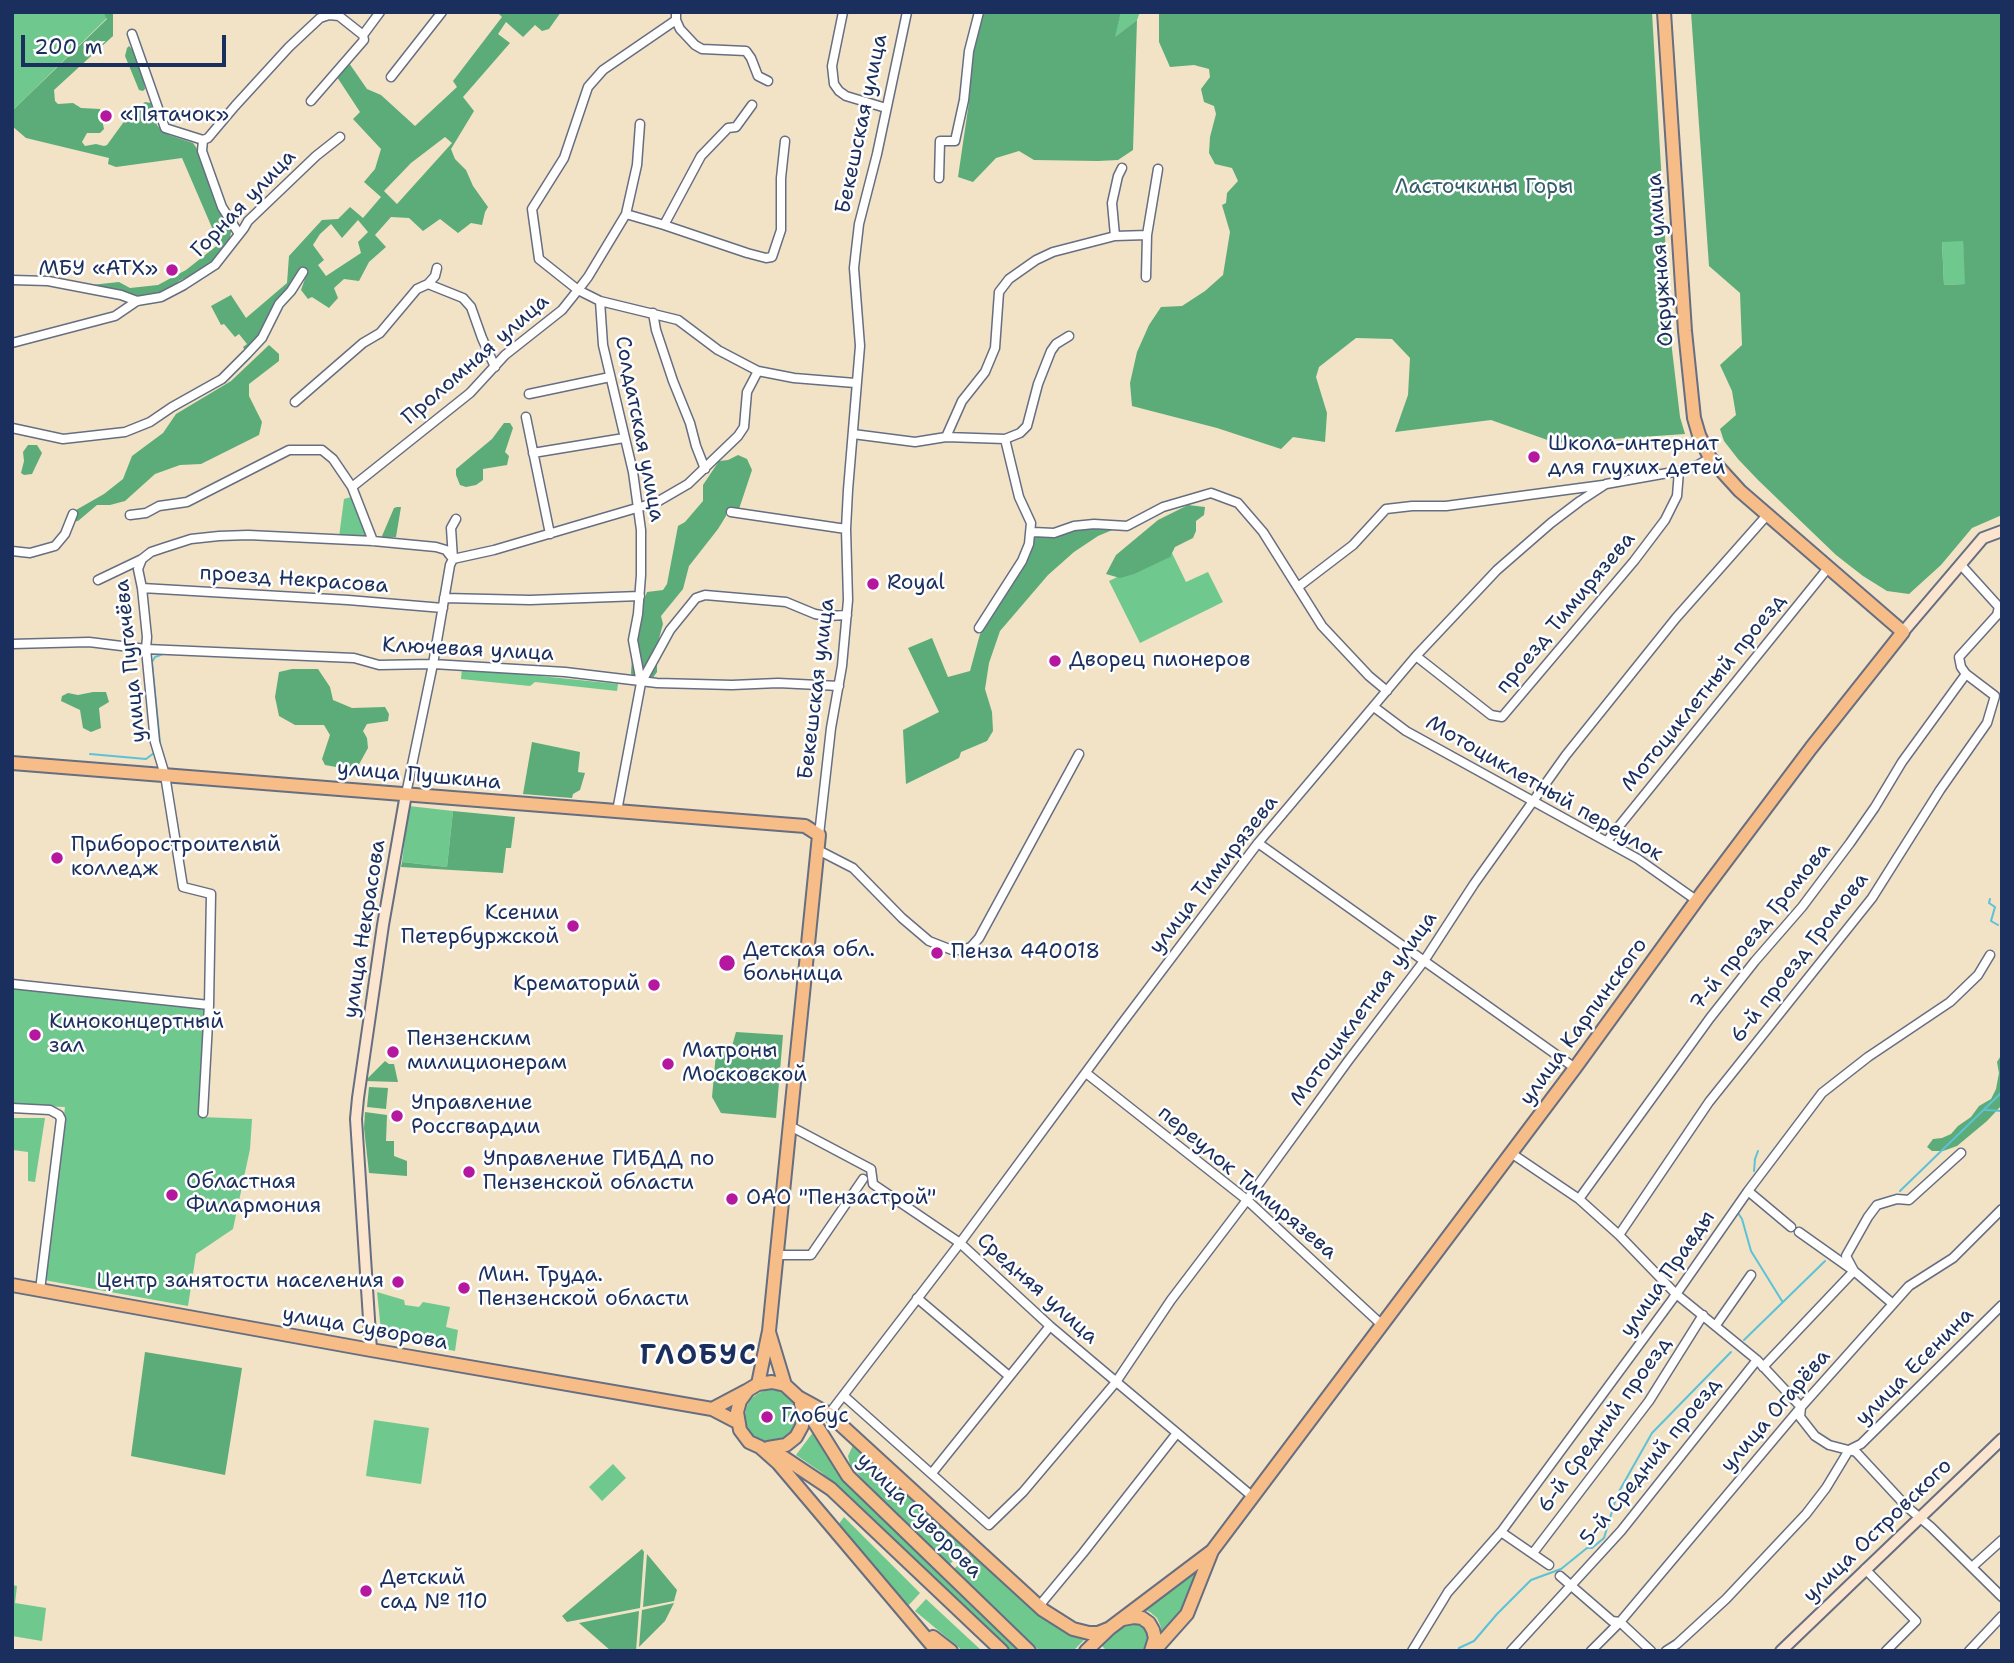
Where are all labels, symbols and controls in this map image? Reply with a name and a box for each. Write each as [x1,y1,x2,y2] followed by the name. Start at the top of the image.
[24,21,229,65] scale bar
[831,32,893,216] street label: Бекешская улица
[34,33,103,61] text: 200 m
[120,103,229,129] place label: «Пятачок»
[98,108,114,124] marker: «Пятачок»
[186,145,302,263] street label: Горная улица
[1642,173,1680,347] street label: Окружная улица
[1395,175,1573,201] park label: Ласточкины Горы
[38,257,158,283] place label: МБУ «АТХ»
[164,262,180,278] marker: МБУ «АТХ»
[397,289,555,431] street label: Проломная улица
[609,334,669,524] street label: Солдатская улица
[1548,432,1726,482] place label: Школа-интернат для глухих детей
[1526,449,1542,465] marker: Школа-интернат для глухих детей
[1491,527,1641,699] street label: проезд Тимирязева
[199,561,389,599] street label: проезд Некрасова
[887,571,945,597] place label: Royal
[865,576,881,592] marker: Royal
[110,578,152,744] street label: улица Пугачёва
[1616,589,1792,797] street label: Мотоциклетный проезд
[793,597,841,781] street label: Бекешская улица
[381,633,555,667] street label: Ключевая улица
[1069,648,1250,674] place label: Дворец пионеров
[1047,653,1063,669] marker: Дворец пионеров
[1421,711,1667,867] street label: Мотоциклетный переулок
[336,756,502,796] street label: улица Пушкина
[1144,791,1284,959] street label: улица Тимирязева
[71,833,281,883] place label: Приборостроителый колледж
[338,838,392,1020] street label: улица Некрасова
[1686,838,1836,1016] street label: 7-й проезд Громова
[49,850,65,866] marker: Приборостроителый колледж
[1726,868,1874,1048] street label: 6-й проезд Громова
[401,901,559,951] place label: Ксении Петербуржской
[1285,907,1443,1111] street label: Мотоциклетная улица
[565,918,581,934] marker: Ксении Петербуржской
[1515,933,1653,1111] street label: улица Карпинского
[743,938,875,988] place label: Детская обл. больница
[951,940,1100,966] place label: Пенза 440018
[929,945,945,961] marker: Пенза 440018
[717,953,737,973] marker: Детская обл. больница
[513,972,640,998] place label: Крематорий
[646,977,662,993] marker: Крематорий
[49,1010,224,1060] place label: Киноконцертный зал
[27,1027,43,1043] marker: Киноконцертный зал
[407,1027,567,1077] place label: Пензенским милиционерам
[682,1039,807,1089] place label: Матроны Московской
[385,1044,401,1060] marker: Пензенским милиционерам
[660,1056,676,1072] marker: Матроны Московской
[411,1091,540,1141] place label: Управление Россгвардии
[1152,1101,1342,1265] street label: переулок Тимирязева
[389,1108,405,1124] marker: Управление Россгвардии
[483,1147,715,1197] place label: Управление ГИБДД по Пензенской области
[461,1164,477,1180] marker: Управление ГИБДД по Пензенской области
[186,1170,321,1220] place label: Областная Филармония
[746,1186,936,1212] place label: ОАО "Пензастрой"
[164,1187,180,1203] marker: Областная Филармония
[724,1191,740,1207] marker: ОАО "Пензастрой"
[1615,1206,1721,1342] street label: улица Правды
[971,1228,1103,1350] street label: Средняя улица
[478,1263,689,1313] place label: Мин. Труда. Пензенской области
[96,1269,384,1295] place label: Центр занятости населения
[390,1274,406,1290] marker: Центр занятости населения
[456,1280,472,1296] marker: Мин. Труда. Пензенской области
[280,1302,450,1356] street label: улица Суворова
[1851,1303,1979,1431] street label: улица Есенина
[1533,1332,1677,1518] street label: 6-й Средний проезд
[641,1340,757,1374] district label: ГЛОБУС
[1716,1344,1836,1478] street label: улица Огарёва
[1575,1373,1727,1551] street label: 5-й Средний проезд
[781,1404,849,1430] place label: Глобус
[759,1409,775,1425] marker: Глобус
[851,1448,987,1584] street label: улица Суворова
[1799,1454,1957,1608] street label: улица Островского
[380,1566,488,1616] place label: Детский сад № 110
[358,1583,374,1599] marker: Детский сад № 110

